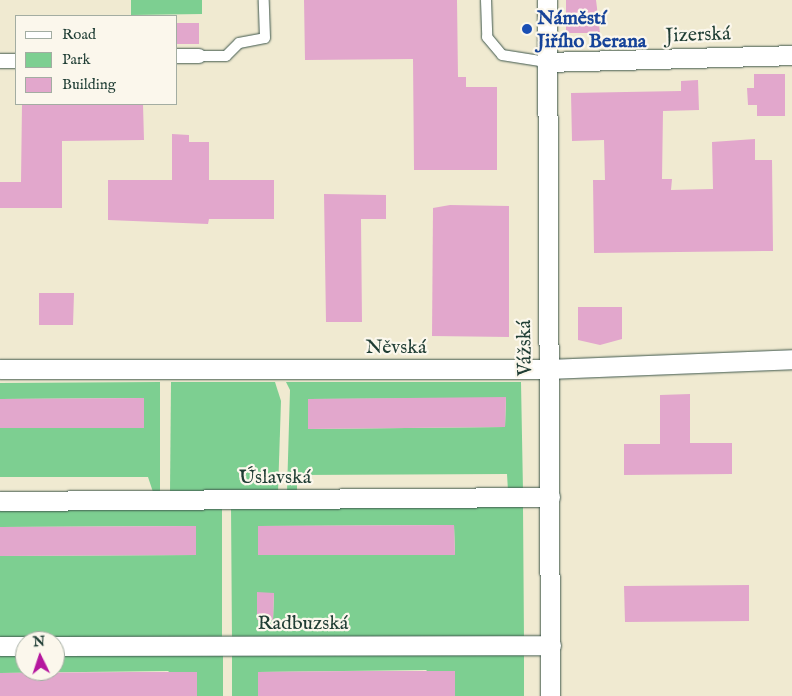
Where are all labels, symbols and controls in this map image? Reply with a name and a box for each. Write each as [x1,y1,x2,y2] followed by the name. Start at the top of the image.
[537,6,646,53] place label: Náměstí Jiřího Berana
[15,15,178,105] legend
[665,22,731,48] street label: Jizerská
[521,23,533,35] marker: Náměstí Jiřího Berana
[62,25,96,44] text: Road
[62,50,91,69] text: Park
[62,75,116,94] text: Building
[513,320,537,376] street label: Vážská
[365,335,427,359] street label: Něvská
[239,465,311,489] street label: Úslavská
[257,611,349,635] street label: Radbuzská
[15,631,65,681] north arrow
[32,633,46,651] text: N

